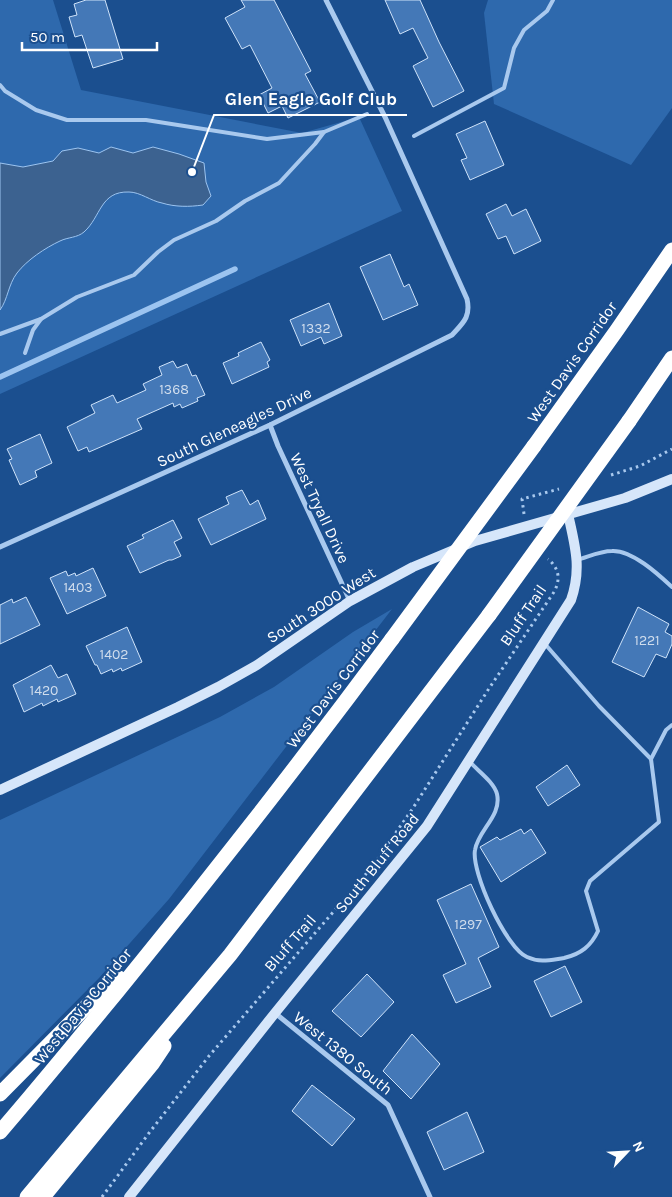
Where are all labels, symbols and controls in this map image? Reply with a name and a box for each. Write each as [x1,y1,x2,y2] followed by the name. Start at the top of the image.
[22,20,158,52] scale bar
[30,28,65,46] text: 50 m
[214,82,407,115] callout: Glen Eagle Golf Club
[225,88,397,110] text: Glen Eagle Golf Club
[523,298,621,426] street label: West Davis Corridor
[301,320,331,337] house number: 1332
[159,381,189,398] house number: 1368
[154,383,314,471] street label: South Gleneagles Drive
[286,450,354,566] street label: West Tryall Drive
[263,563,379,647] street label: South 3000 West
[63,579,93,596] house number: 1403
[496,581,550,649] street label: Bluff Trail
[282,626,384,752] street label: West Davis Corridor
[634,632,660,649] house number: 1221
[100,646,128,663] house number: 1402
[30,682,58,699] house number: 1420
[331,809,423,917] street label: South Bluff Road
[260,911,320,975] street label: Bluff Trail
[454,916,482,933] house number: 1297
[30,944,136,1068] street label: West Davis Corridor
[290,1007,396,1099] street label: West 1380 South
[602,1127,652,1177] north arrow
[629,1139,648,1155] text: N

